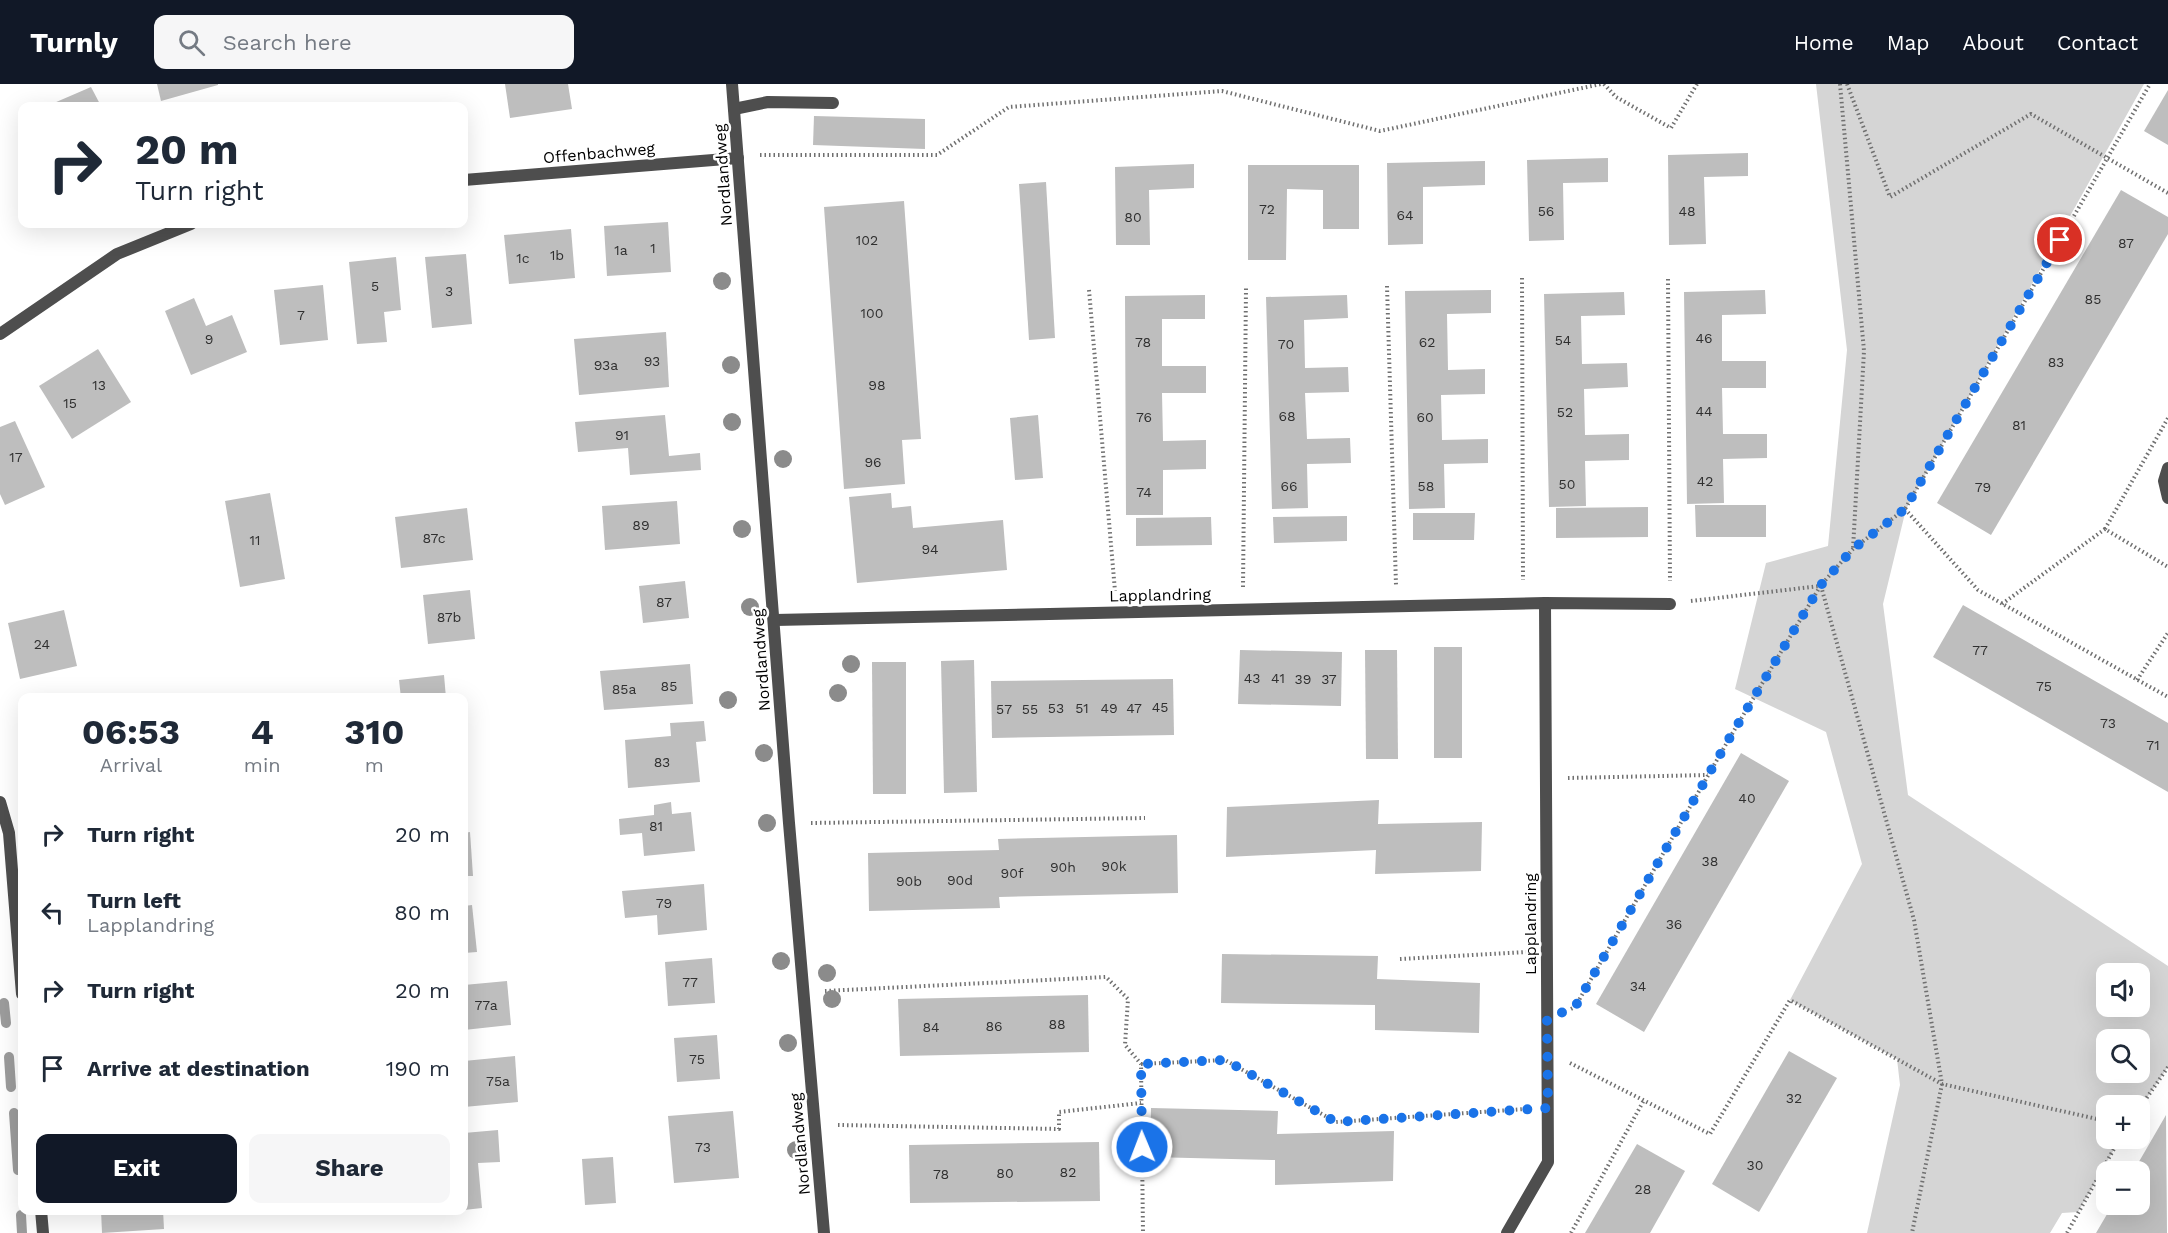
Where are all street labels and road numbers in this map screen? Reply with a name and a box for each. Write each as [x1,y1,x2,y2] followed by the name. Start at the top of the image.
[710,123,736,227] street label: Nordlandweg
[542,139,656,167] street label: Offenbachweg
[1109,585,1212,605] street label: Lapplandring
[748,608,774,712] street label: Nordlandweg
[1521,873,1540,975] street label: Lapplandring
[786,1092,814,1196] street label: Nordlandweg

